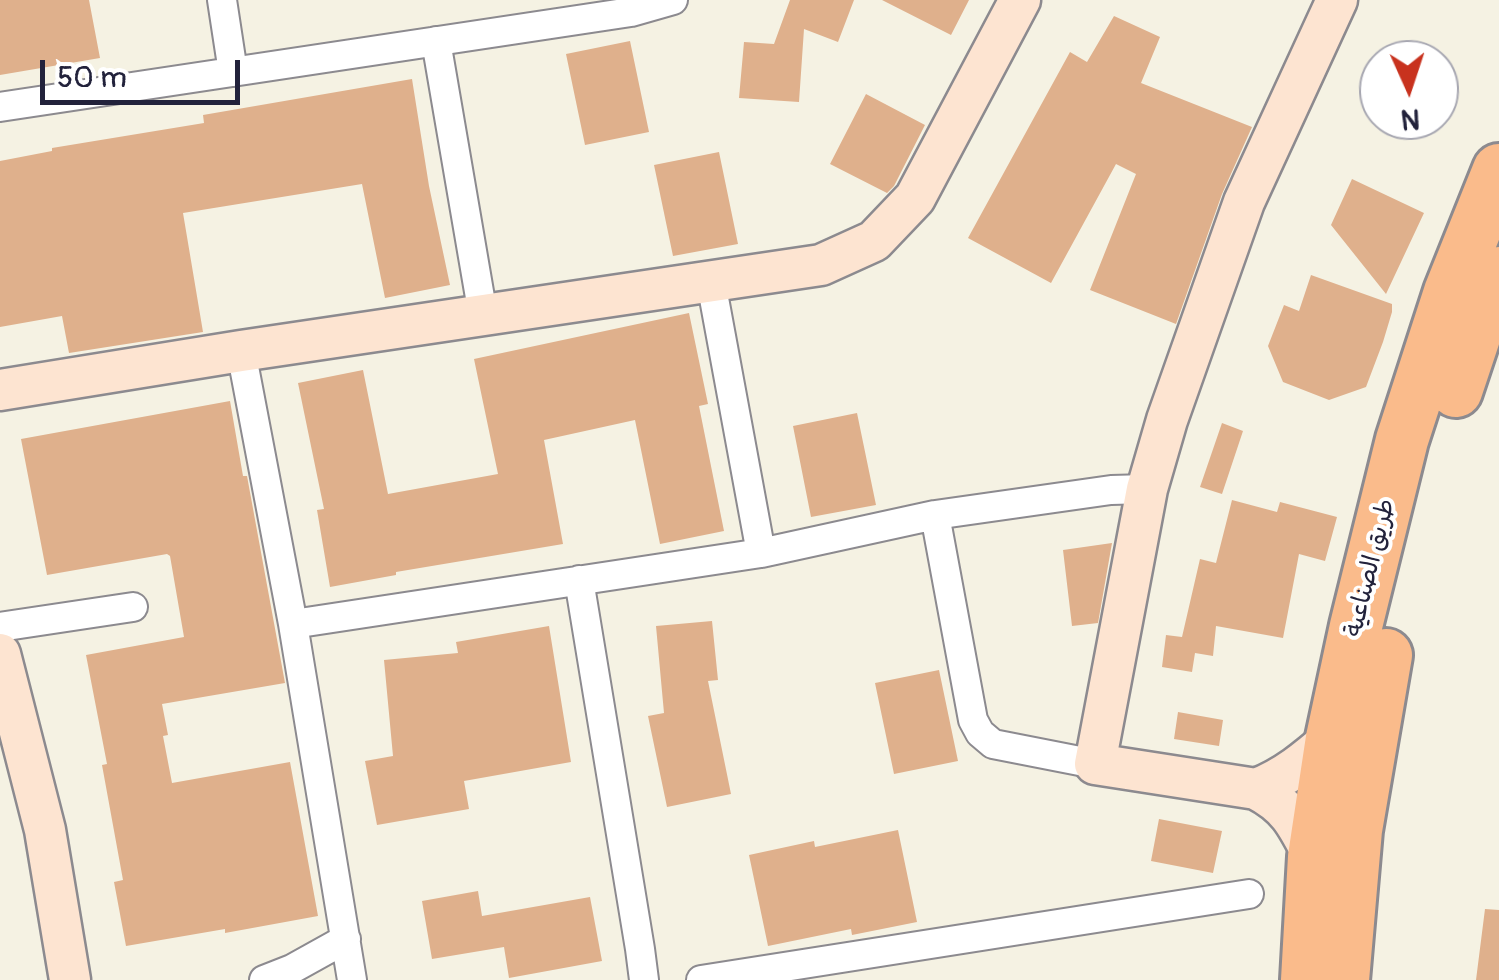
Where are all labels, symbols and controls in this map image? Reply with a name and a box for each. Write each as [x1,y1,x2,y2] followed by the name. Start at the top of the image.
[45,40,245,102] scale bar
[1359,40,1459,140] north arrow
[57,59,127,96] text: 50 m
[1400,100,1421,136] text: N
[1339,496,1403,640] street label: طريق الصناعية

